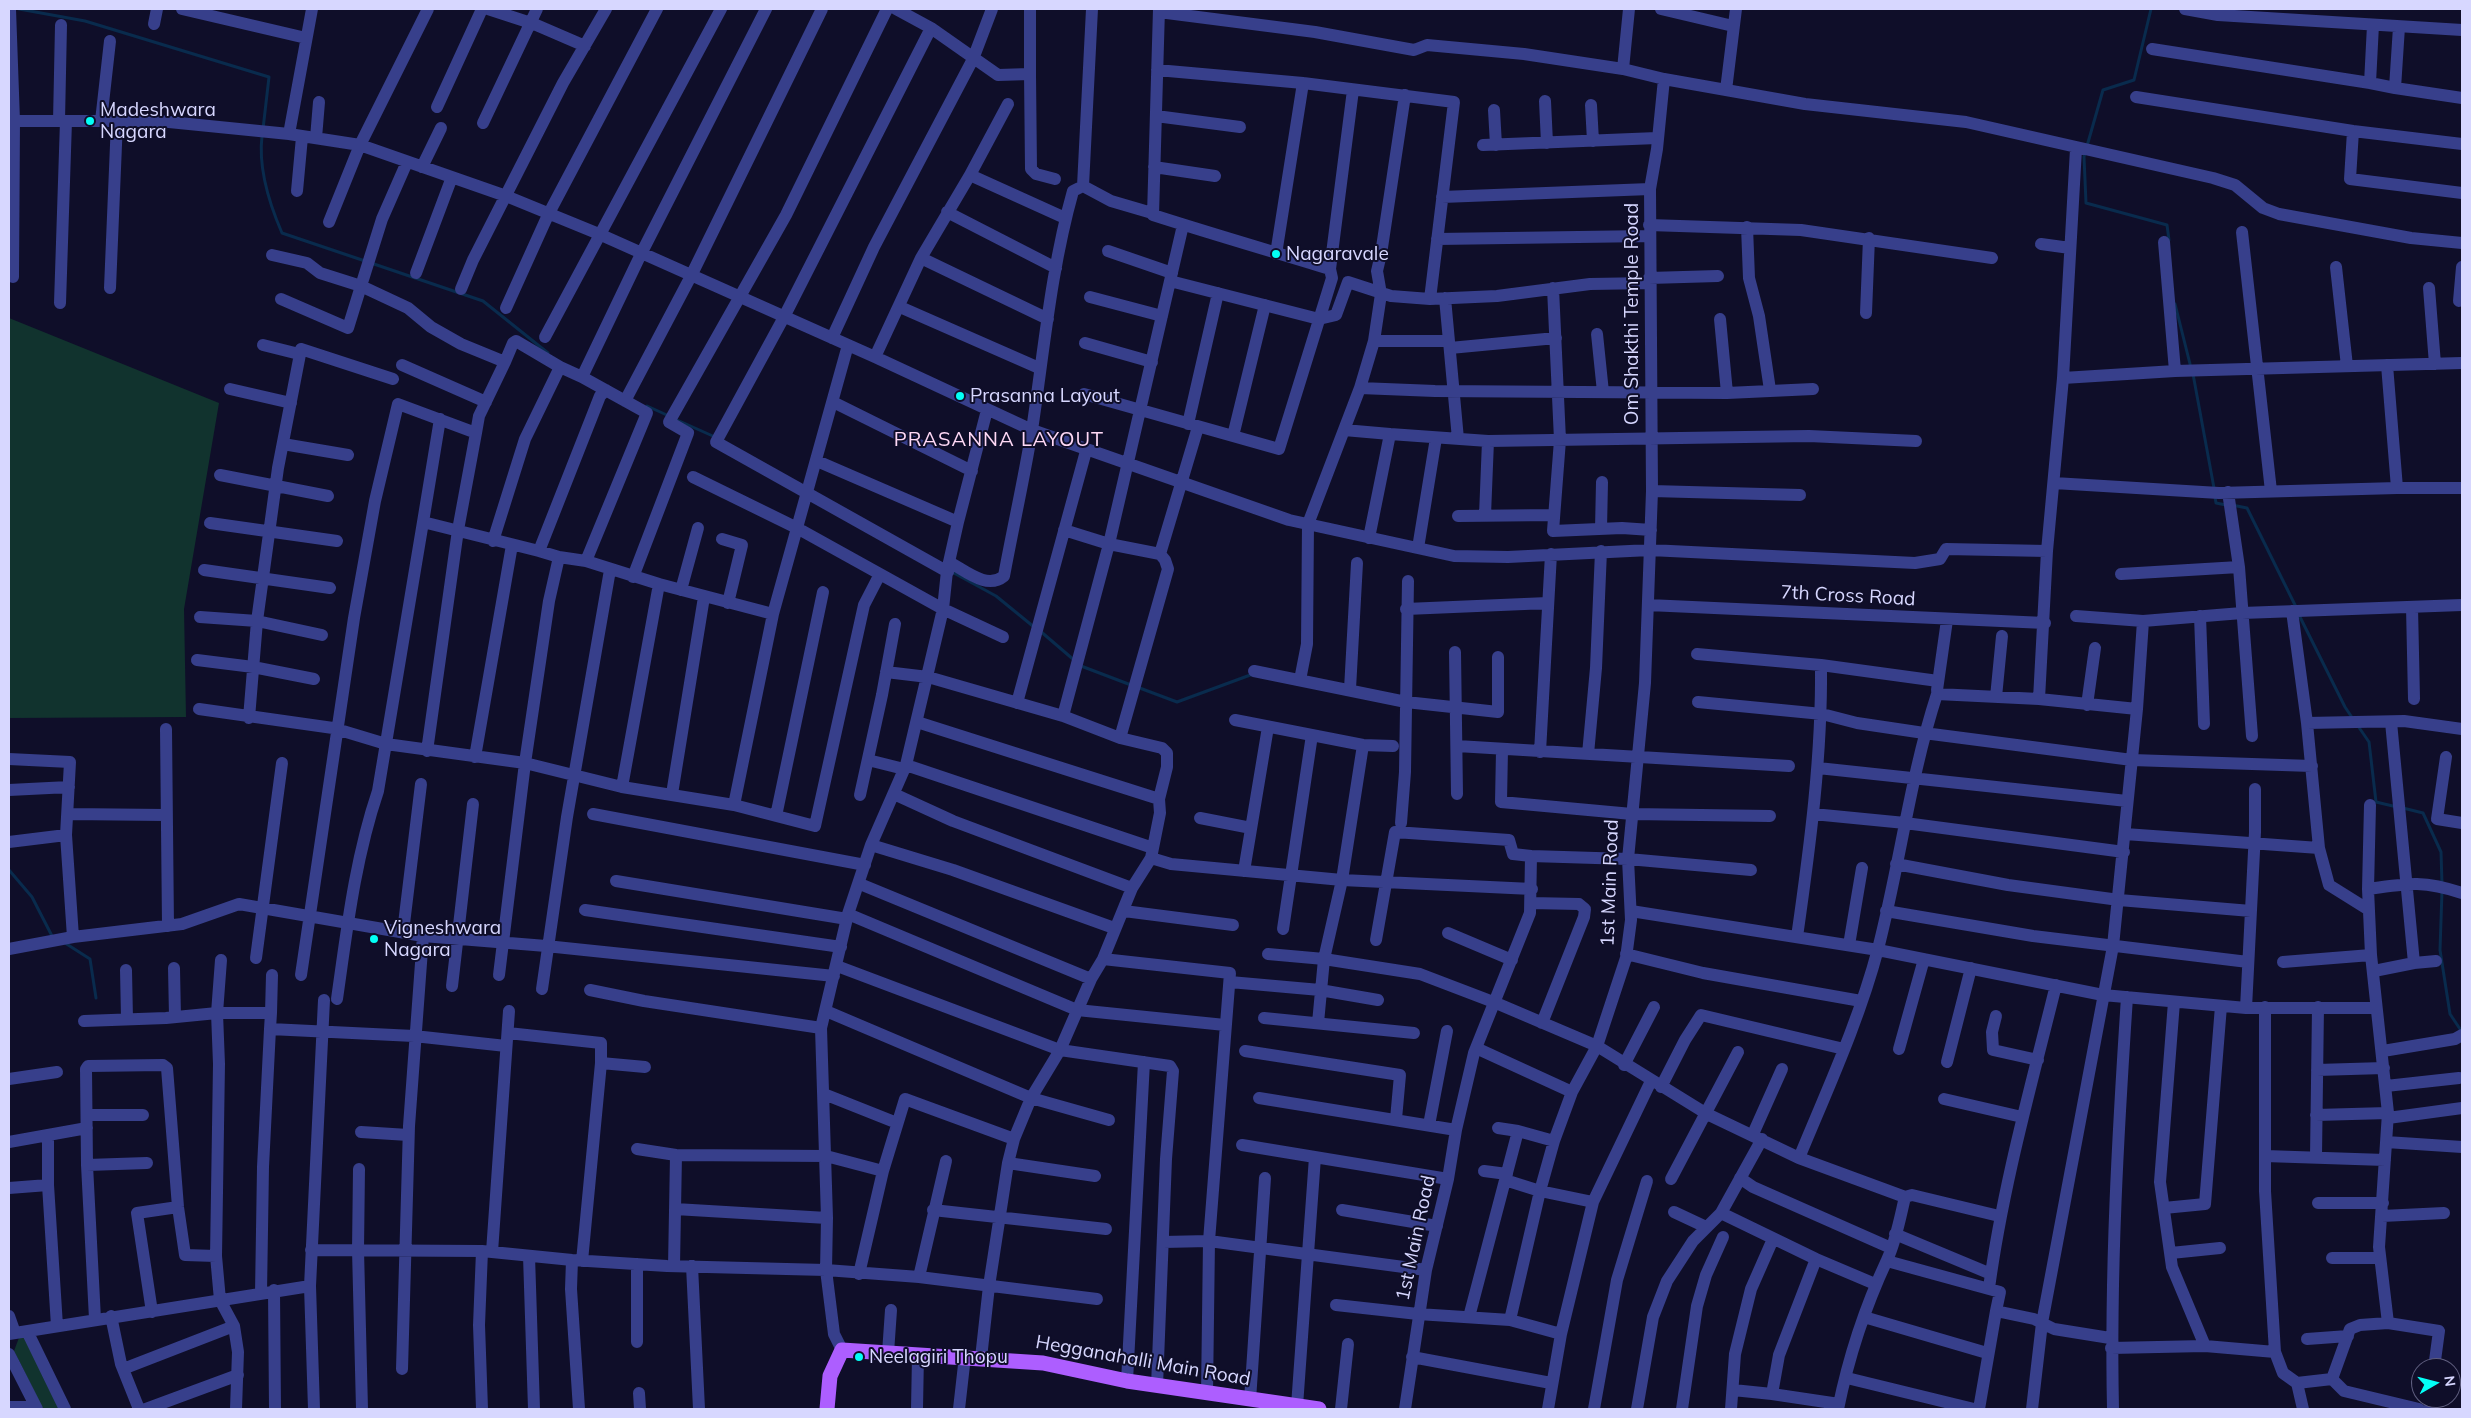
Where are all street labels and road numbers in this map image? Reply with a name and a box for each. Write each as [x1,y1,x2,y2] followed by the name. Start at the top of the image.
[1621,203,1643,425] street label: Om Shakthi Temple Road
[1780,581,1916,611] street label: 7th Cross Road
[1596,819,1624,947] street label: 1st Main Road
[1392,1173,1440,1303] street label: 1st Main Road
[1034,1331,1252,1391] street label: Hegganahalli Main Road

